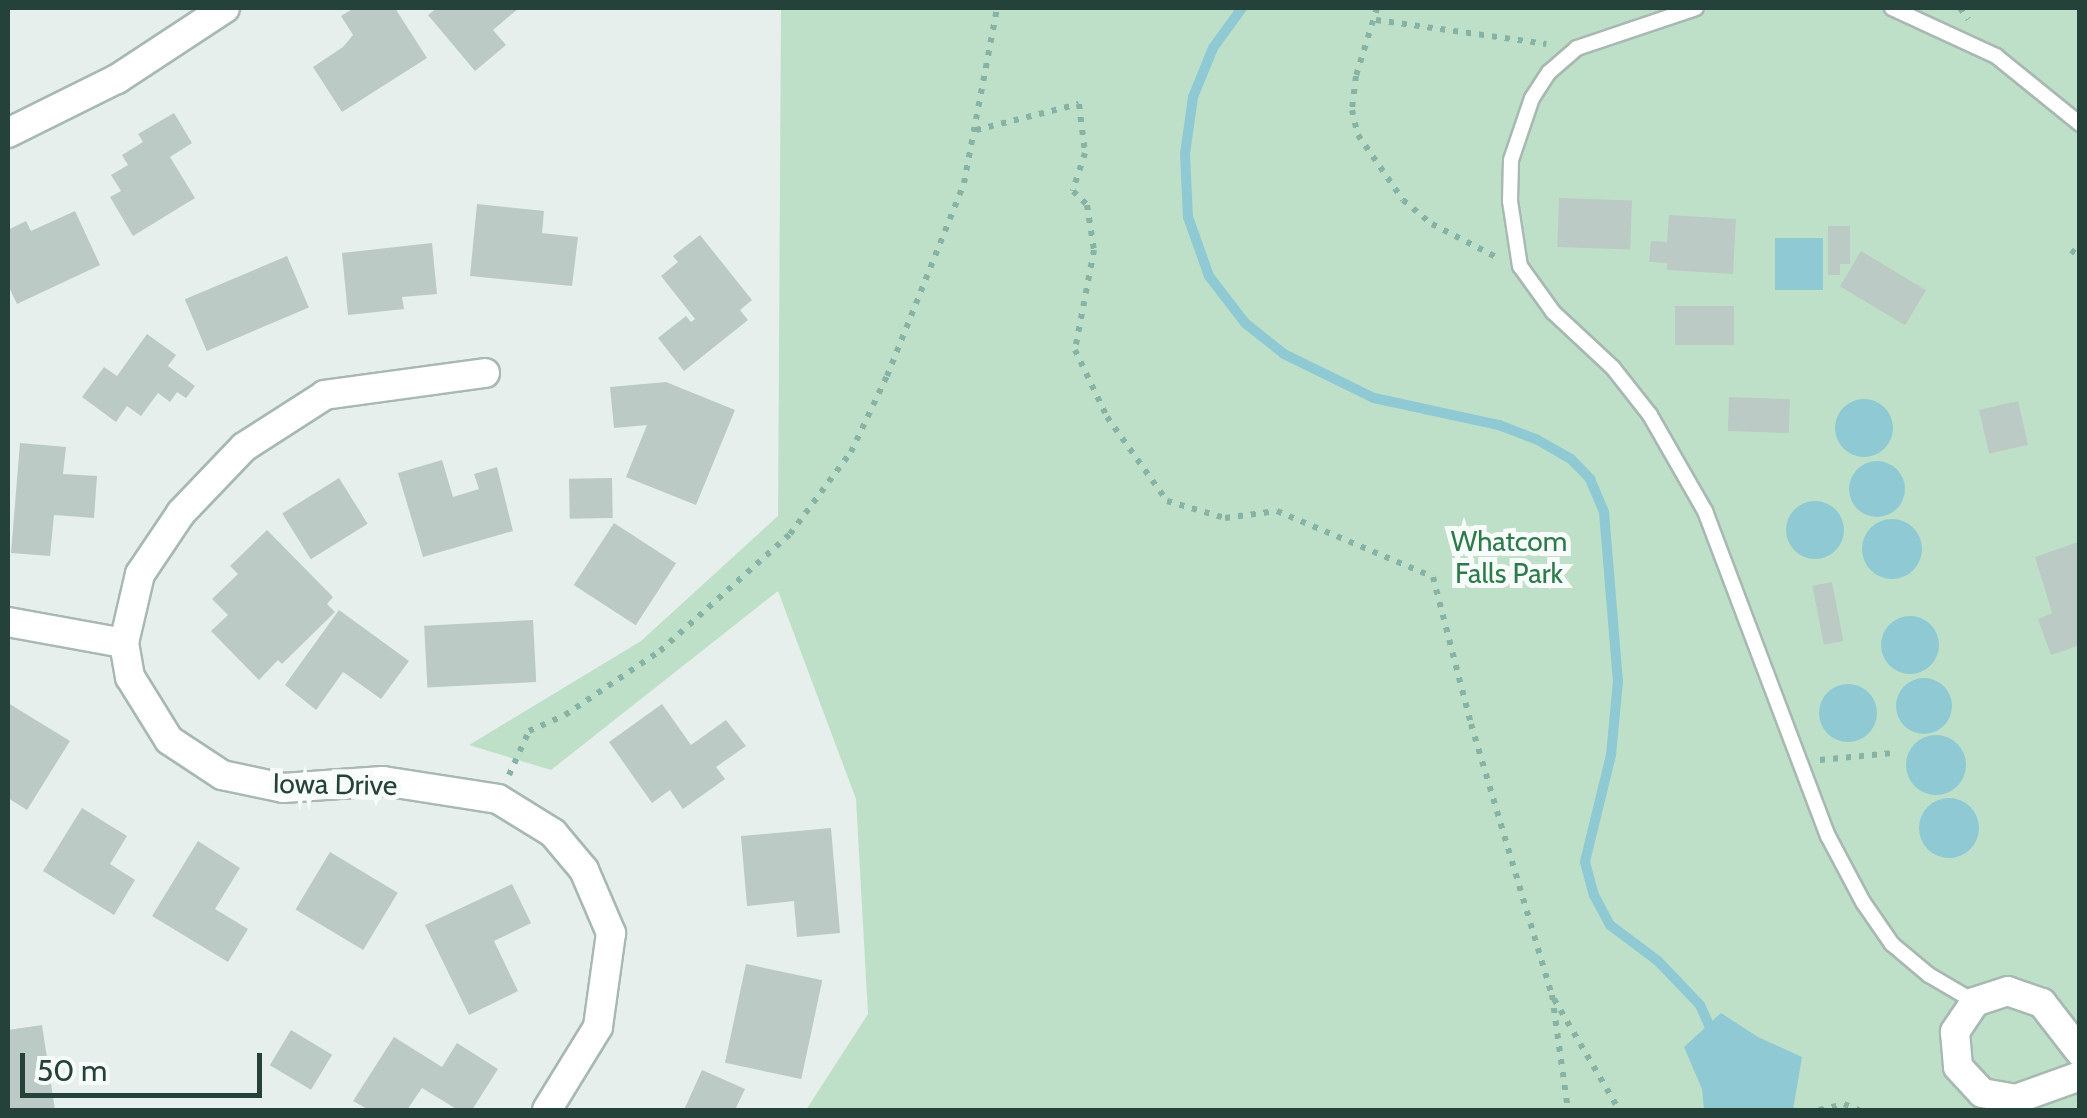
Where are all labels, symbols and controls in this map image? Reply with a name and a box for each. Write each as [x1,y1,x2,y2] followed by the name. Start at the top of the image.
[1451,524,1567,590] park label: Whatcom Falls Park
[272,766,398,802] street label: Iowa Drive
[25,1033,268,1095] scale bar
[37,1052,107,1089] text: 50 m

